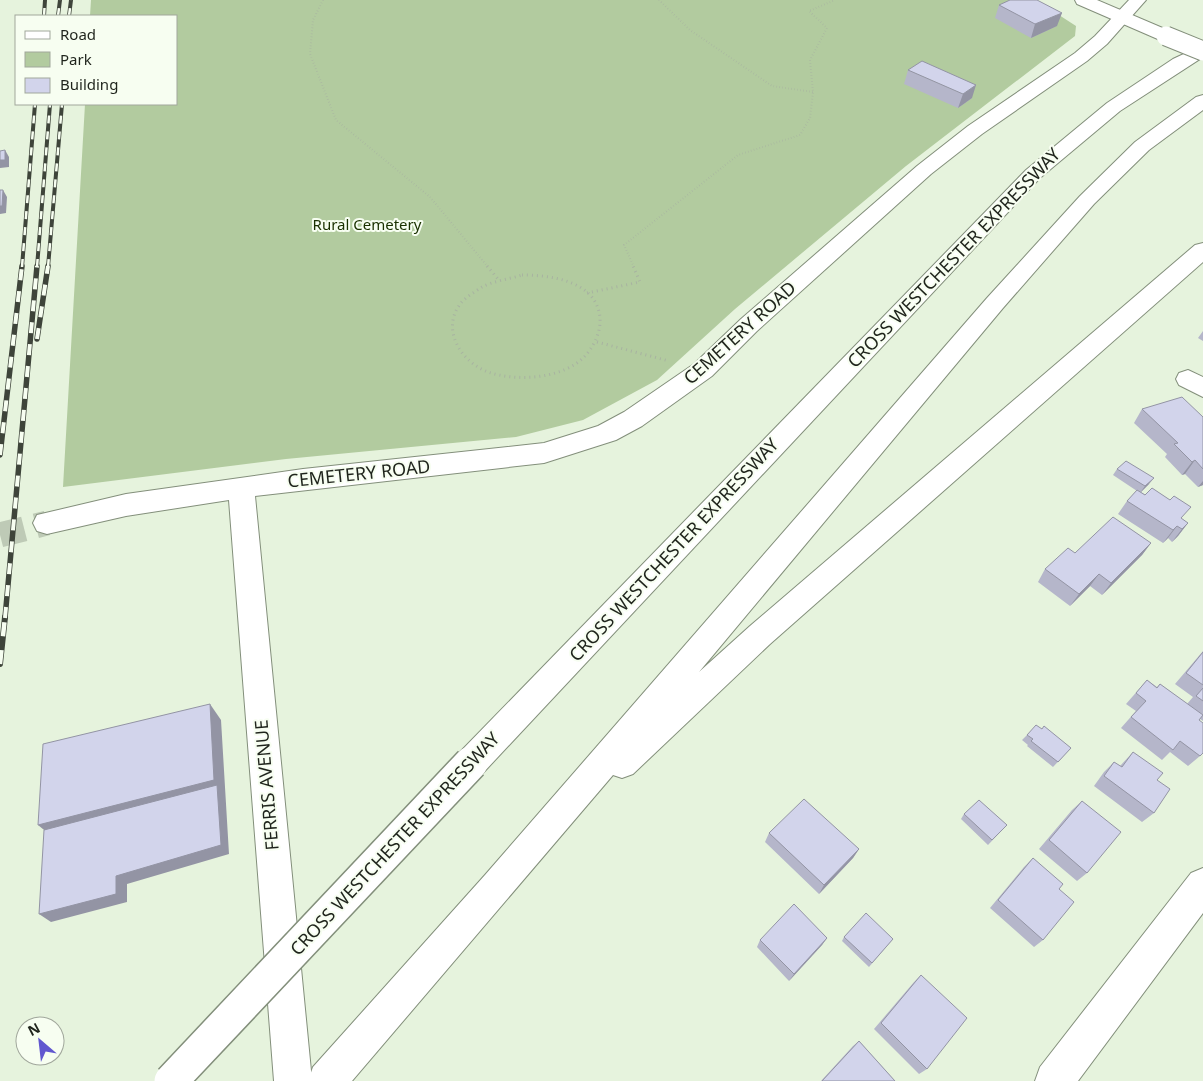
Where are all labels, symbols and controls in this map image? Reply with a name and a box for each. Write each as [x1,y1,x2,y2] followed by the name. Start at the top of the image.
[15,15,178,105] legend
[60,24,96,44] text: Road
[60,49,92,69] text: Park
[60,74,118,94] text: Building
[842,142,1066,372] street label: CROSS WESTCHESTER EXPRESSWAY
[313,214,422,234] park label: Rural Cemetery
[678,275,801,389] street label: CEMETERY ROAD
[563,432,784,666] street label: CROSS WESTCHESTER EXPRESSWAY
[286,454,431,492] street label: CEMETERY ROAD
[248,719,284,851] street label: FERRIS AVENUE
[284,726,505,960] street label: CROSS WESTCHESTER EXPRESSWAY
[15,1016,65,1066] north arrow
[24,1018,43,1040] text: N

